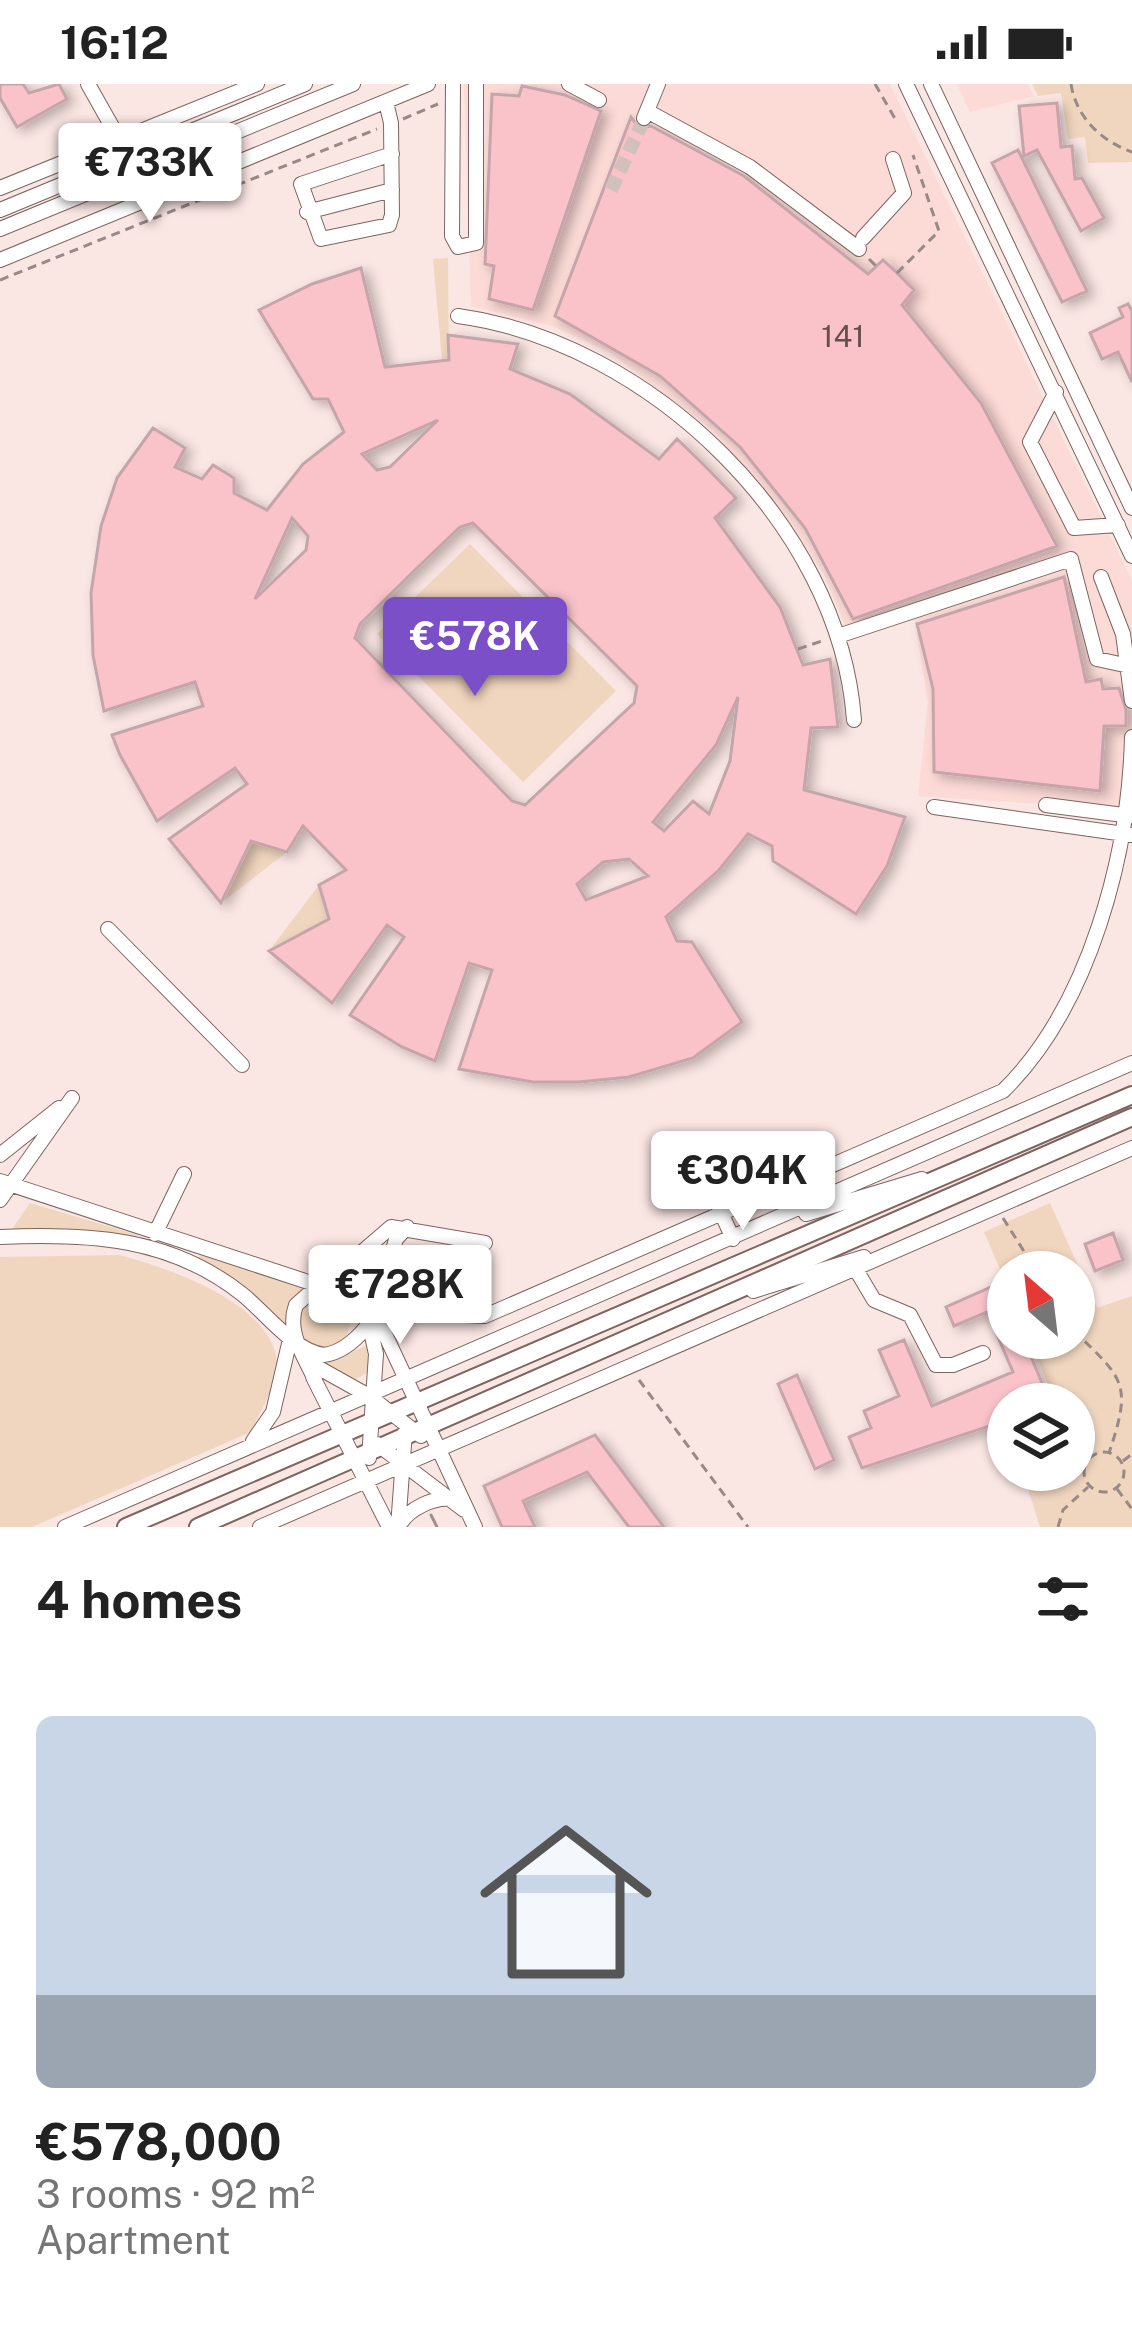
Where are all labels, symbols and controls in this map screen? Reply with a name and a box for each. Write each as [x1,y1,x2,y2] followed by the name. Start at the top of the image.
[60,16,169,69] text: 16:12
[66,123,234,225] pin: €733K
[85,139,215,185] text: €733K
[821,318,865,354] house number: 141
[391,597,559,699] pin: €578K
[410,613,540,659] text: €578K
[659,1131,827,1233] pin: €304K
[678,1147,808,1193] text: €304K
[316,1245,484,1347] pin: €728K
[987,1251,1095,1359] north arrow
[987,1251,1095,1491] map controls
[336,1261,464,1307] text: €728K
[987,1383,1095,1491] button: layers
[1030,1566,1096,1632] icon: filters
[36,1570,242,1629] text: 4 homes
[458,1794,674,2010] icon: home
[36,2112,282,2171] text: €578,000
[36,2171,315,2217] text: 3 rooms · 92 m²
[36,2217,231,2263] text: Apartment

